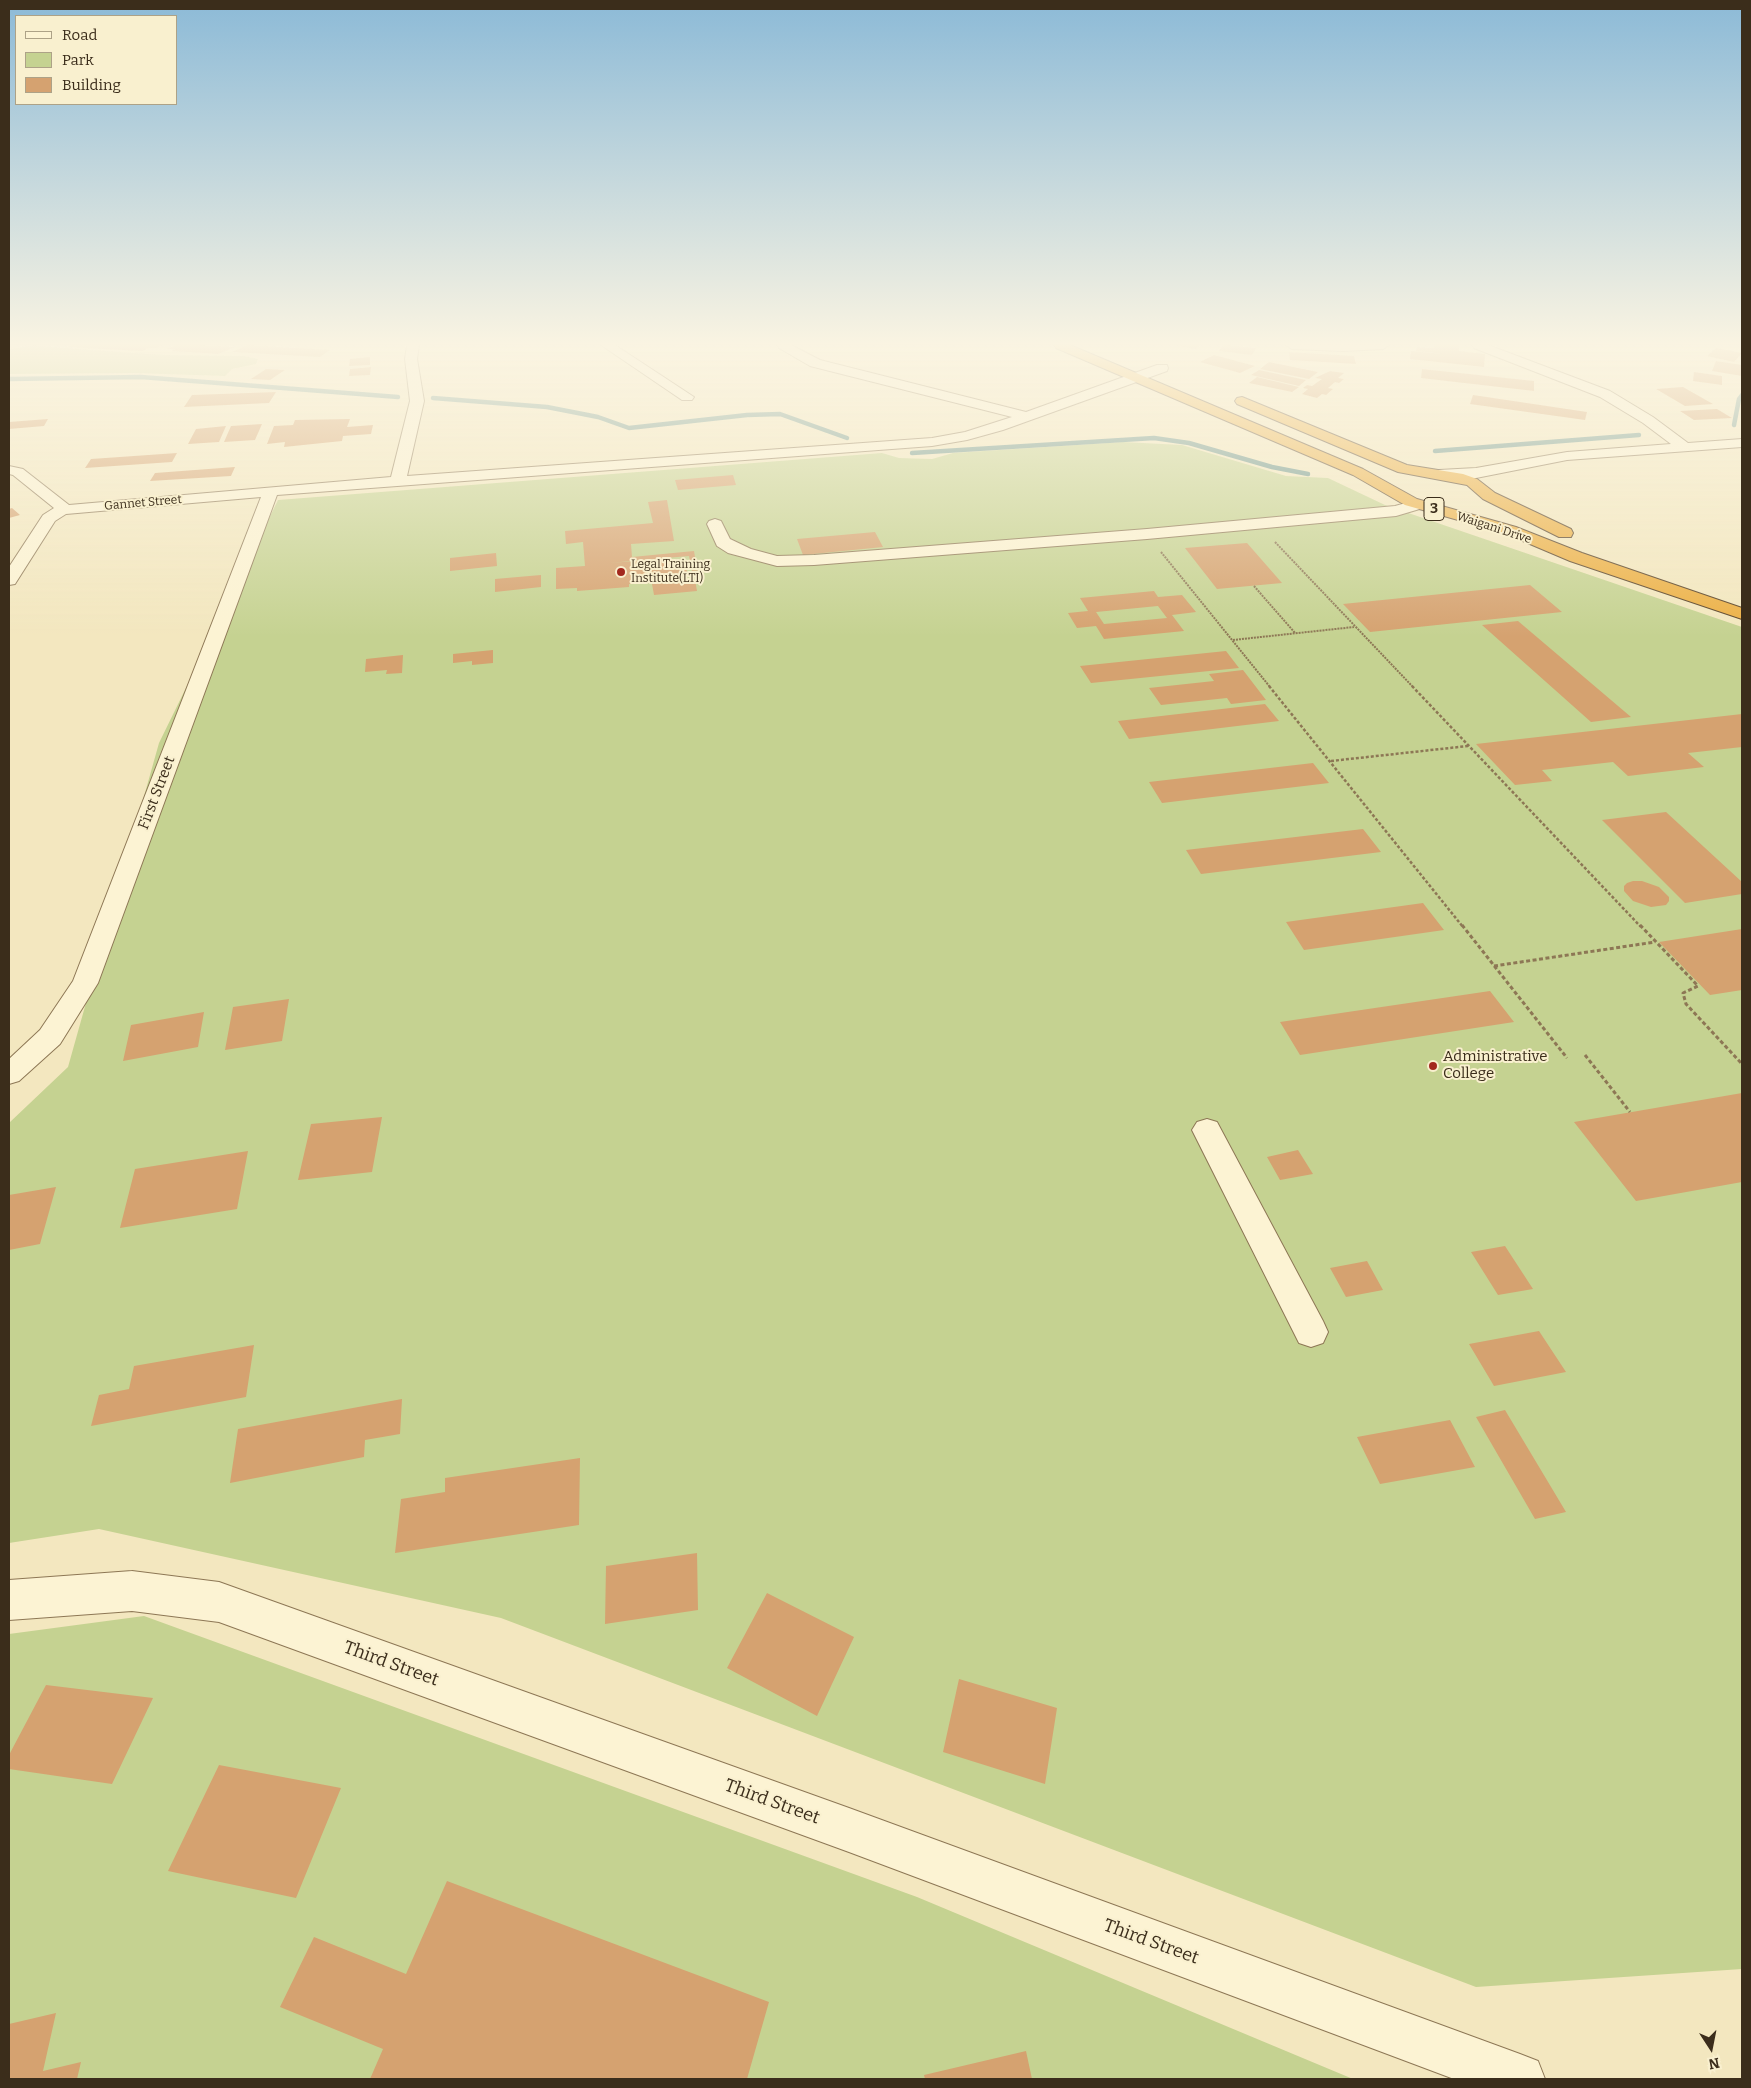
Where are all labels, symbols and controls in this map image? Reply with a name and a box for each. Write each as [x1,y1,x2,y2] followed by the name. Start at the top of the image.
[15,15,178,105] legend
[62,26,97,44] text: Road
[62,51,94,69] text: Park
[62,76,121,94] text: Building
[104,492,182,514] street label: Gannet Street
[1424,498,1444,520] road number: 3
[1455,509,1533,547] street label: Waigani Drive
[631,558,710,586] place label: Legal Training Institute(LTI)
[615,566,627,578] marker: Legal Training Institute(LTI)
[135,754,179,832] street label: First Street
[1443,1048,1547,1083] place label: Administrative College
[1427,1060,1439,1072] marker: Administrative College
[341,1637,441,1691] street label: Third Street
[722,1775,822,1829] street label: Third Street
[1101,1915,1201,1969] street label: Third Street
[1686,2023,1736,2073] north arrow
[1707,2054,1721,2073] text: N

